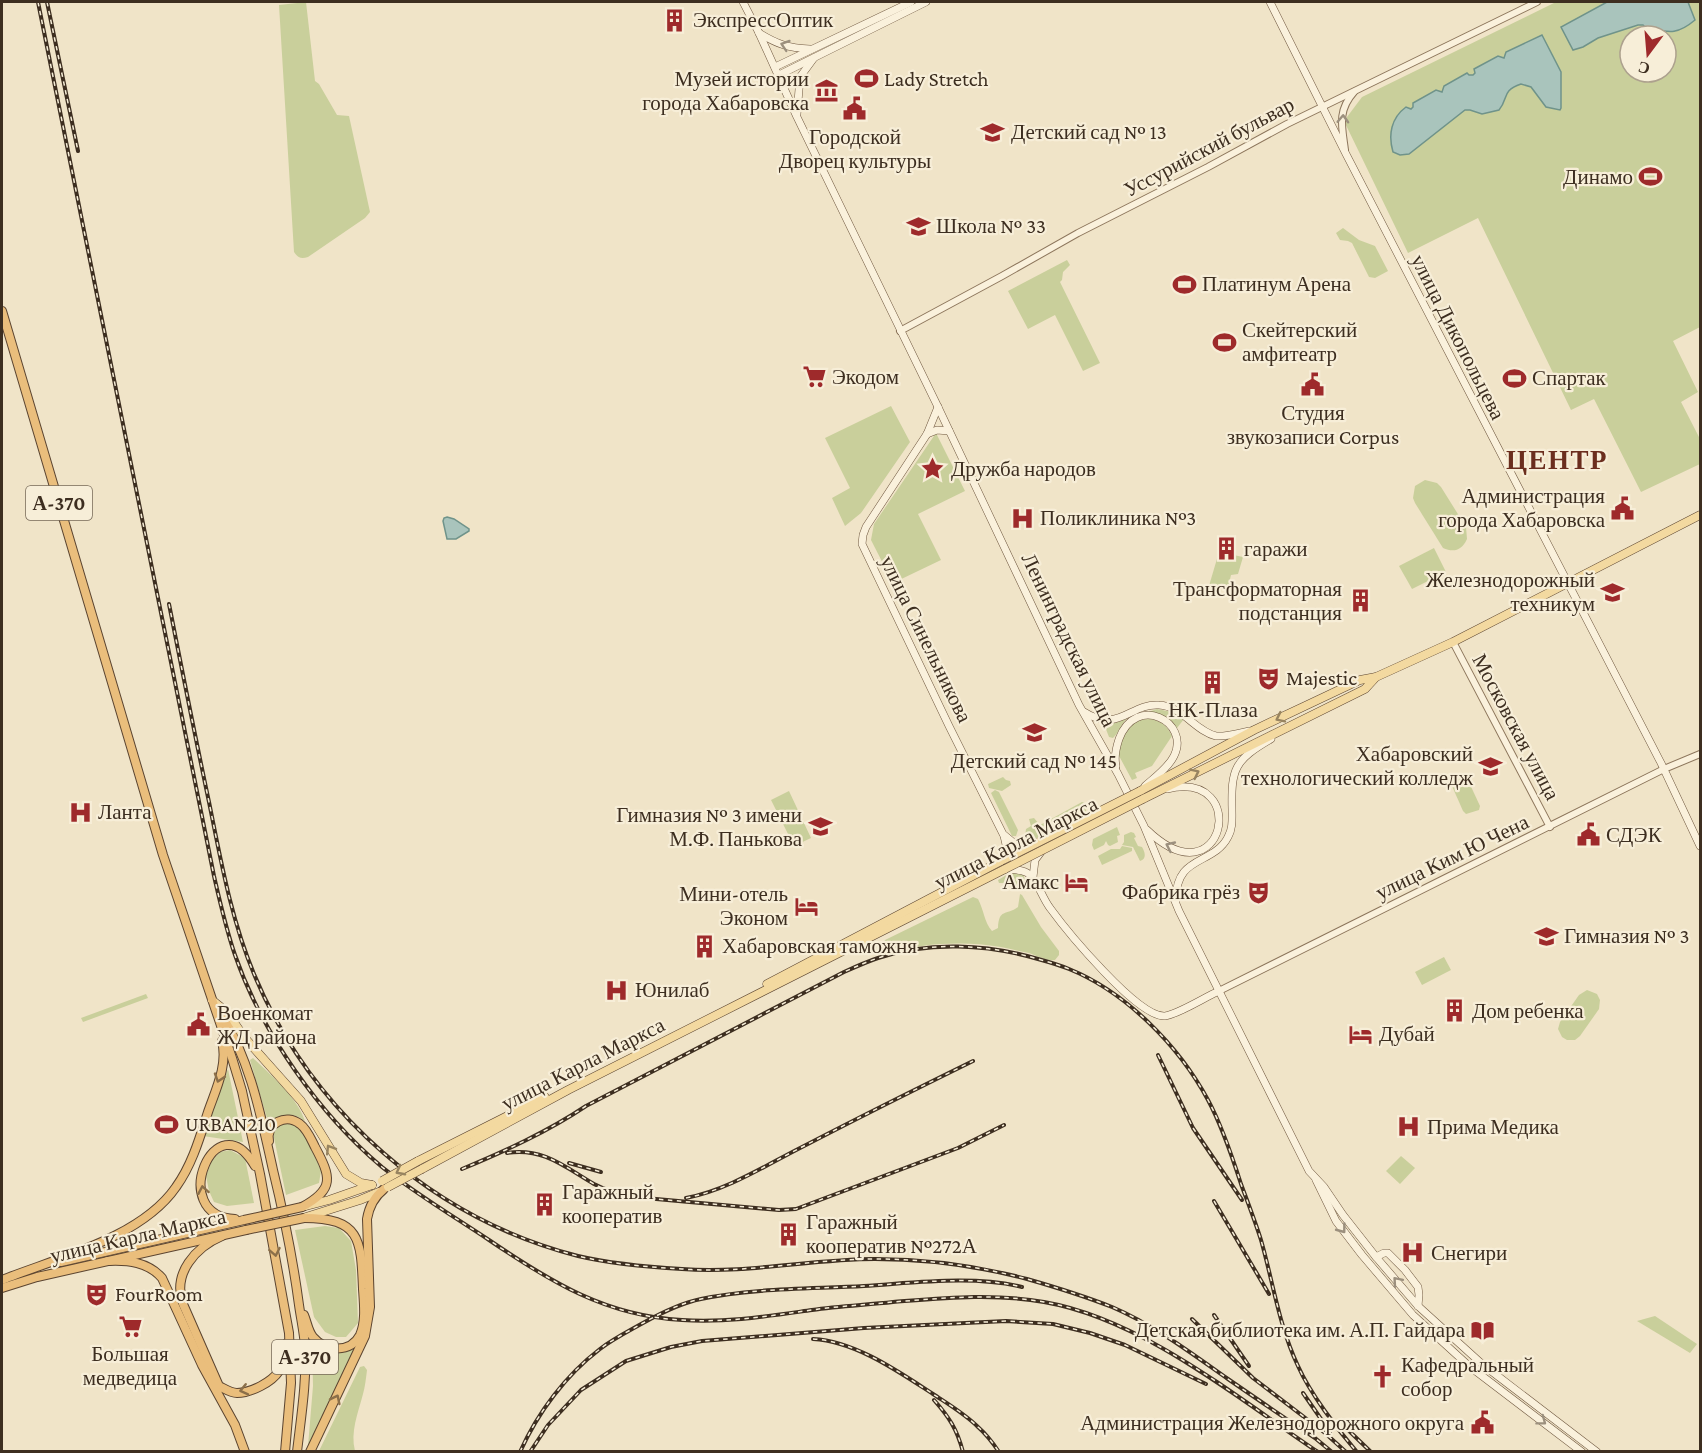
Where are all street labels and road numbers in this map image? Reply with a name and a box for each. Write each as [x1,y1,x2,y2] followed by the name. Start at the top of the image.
[1120,92,1298,202] street label: Уссурийский бульвар
[1406,250,1510,424] street label: улица Дикопольцева
[26,486,92,520] road number: А-370
[1017,549,1122,731] street label: Ленинградская улица
[875,552,977,727] street label: улица Синельникова
[1467,650,1565,805] street label: Московская улица
[930,791,1102,895] street label: улица Карла Маркса
[1372,809,1533,904] street label: улица Ким Ю Чена
[497,1012,669,1116] street label: улица Карла Маркса
[48,1204,229,1268] street label: улица Карла Маркса
[272,1340,338,1374] road number: А-370

